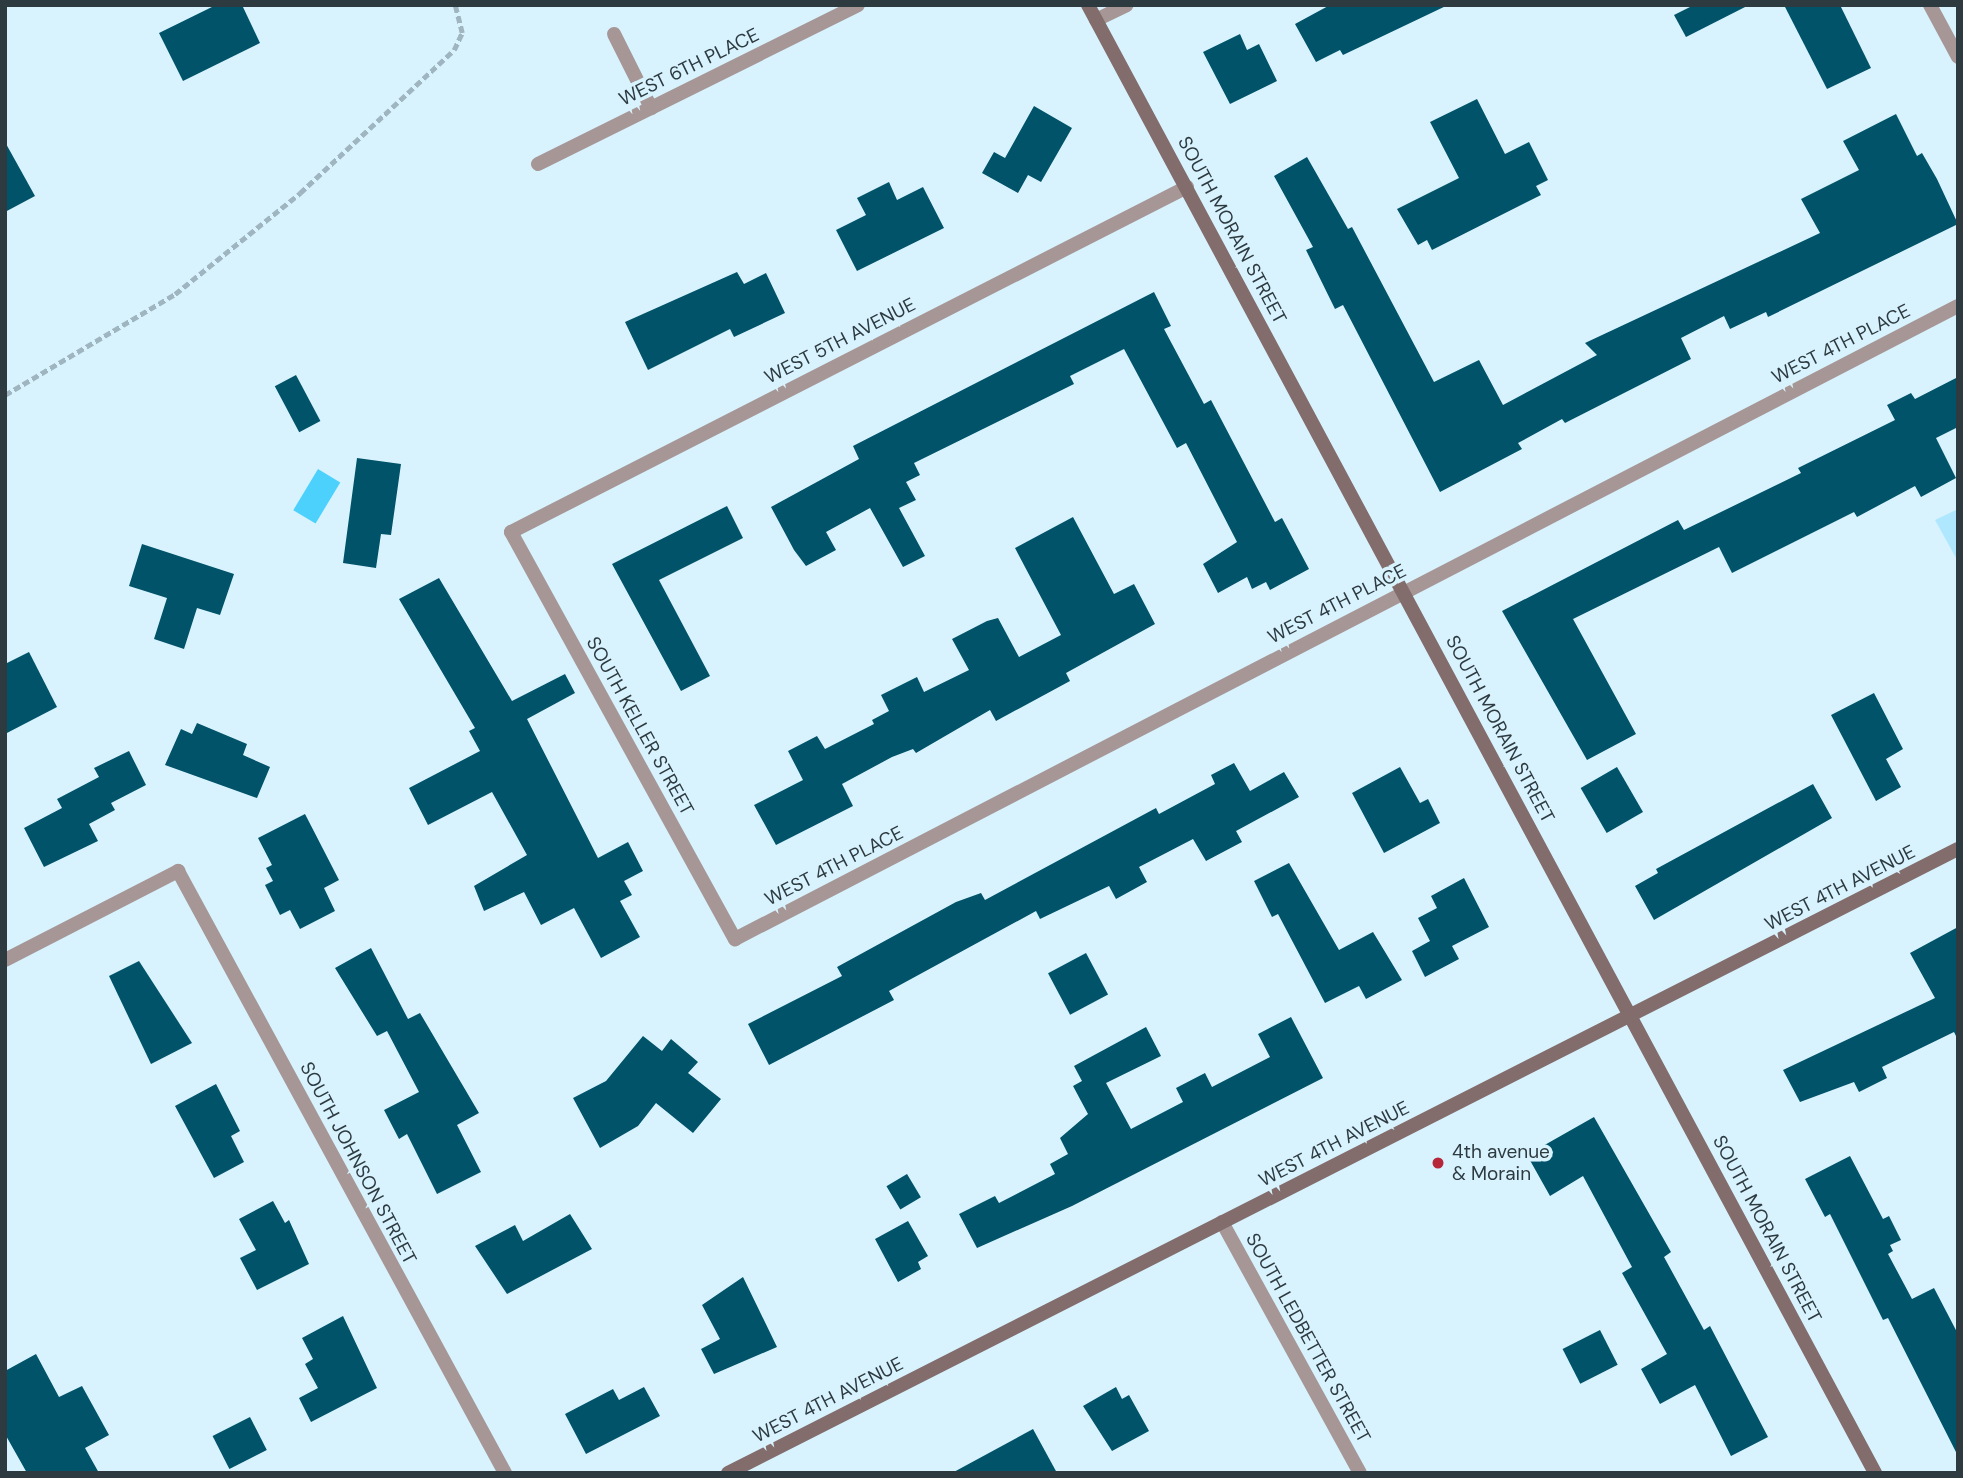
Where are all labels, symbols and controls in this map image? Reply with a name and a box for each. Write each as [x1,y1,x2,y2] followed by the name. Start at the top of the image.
[615,23,763,111] street label: WEST 6TH PLACE
[1173,132,1291,328] street label: SOUTH MORAIN STREET
[761,293,919,389] street label: WEST 5TH AVENUE
[1768,299,1914,389] street label: WEST 4TH PLACE
[1264,559,1410,649] street label: WEST 4TH PLACE
[1441,631,1559,827] street label: SOUTH MORAIN STREET
[581,633,699,819] street label: SOUTH KELLER STREET
[761,821,907,911] street label: WEST 4TH PLACE
[1761,840,1919,936] street label: WEST 4TH AVENUE
[295,1058,421,1268] street label: SOUTH JOHNSON STREET
[1255,1096,1413,1192] street label: WEST 4TH AVENUE
[1708,1131,1826,1327] street label: SOUTH MORAIN STREET
[1452,1141,1550,1185] place label: 4th avenue & Morain
[1430,1155,1446,1171] marker: 4th avenue & Morain
[1241,1229,1375,1447] street label: SOUTH LEDBETTER STREET
[749,1352,907,1448] street label: WEST 4TH AVENUE

